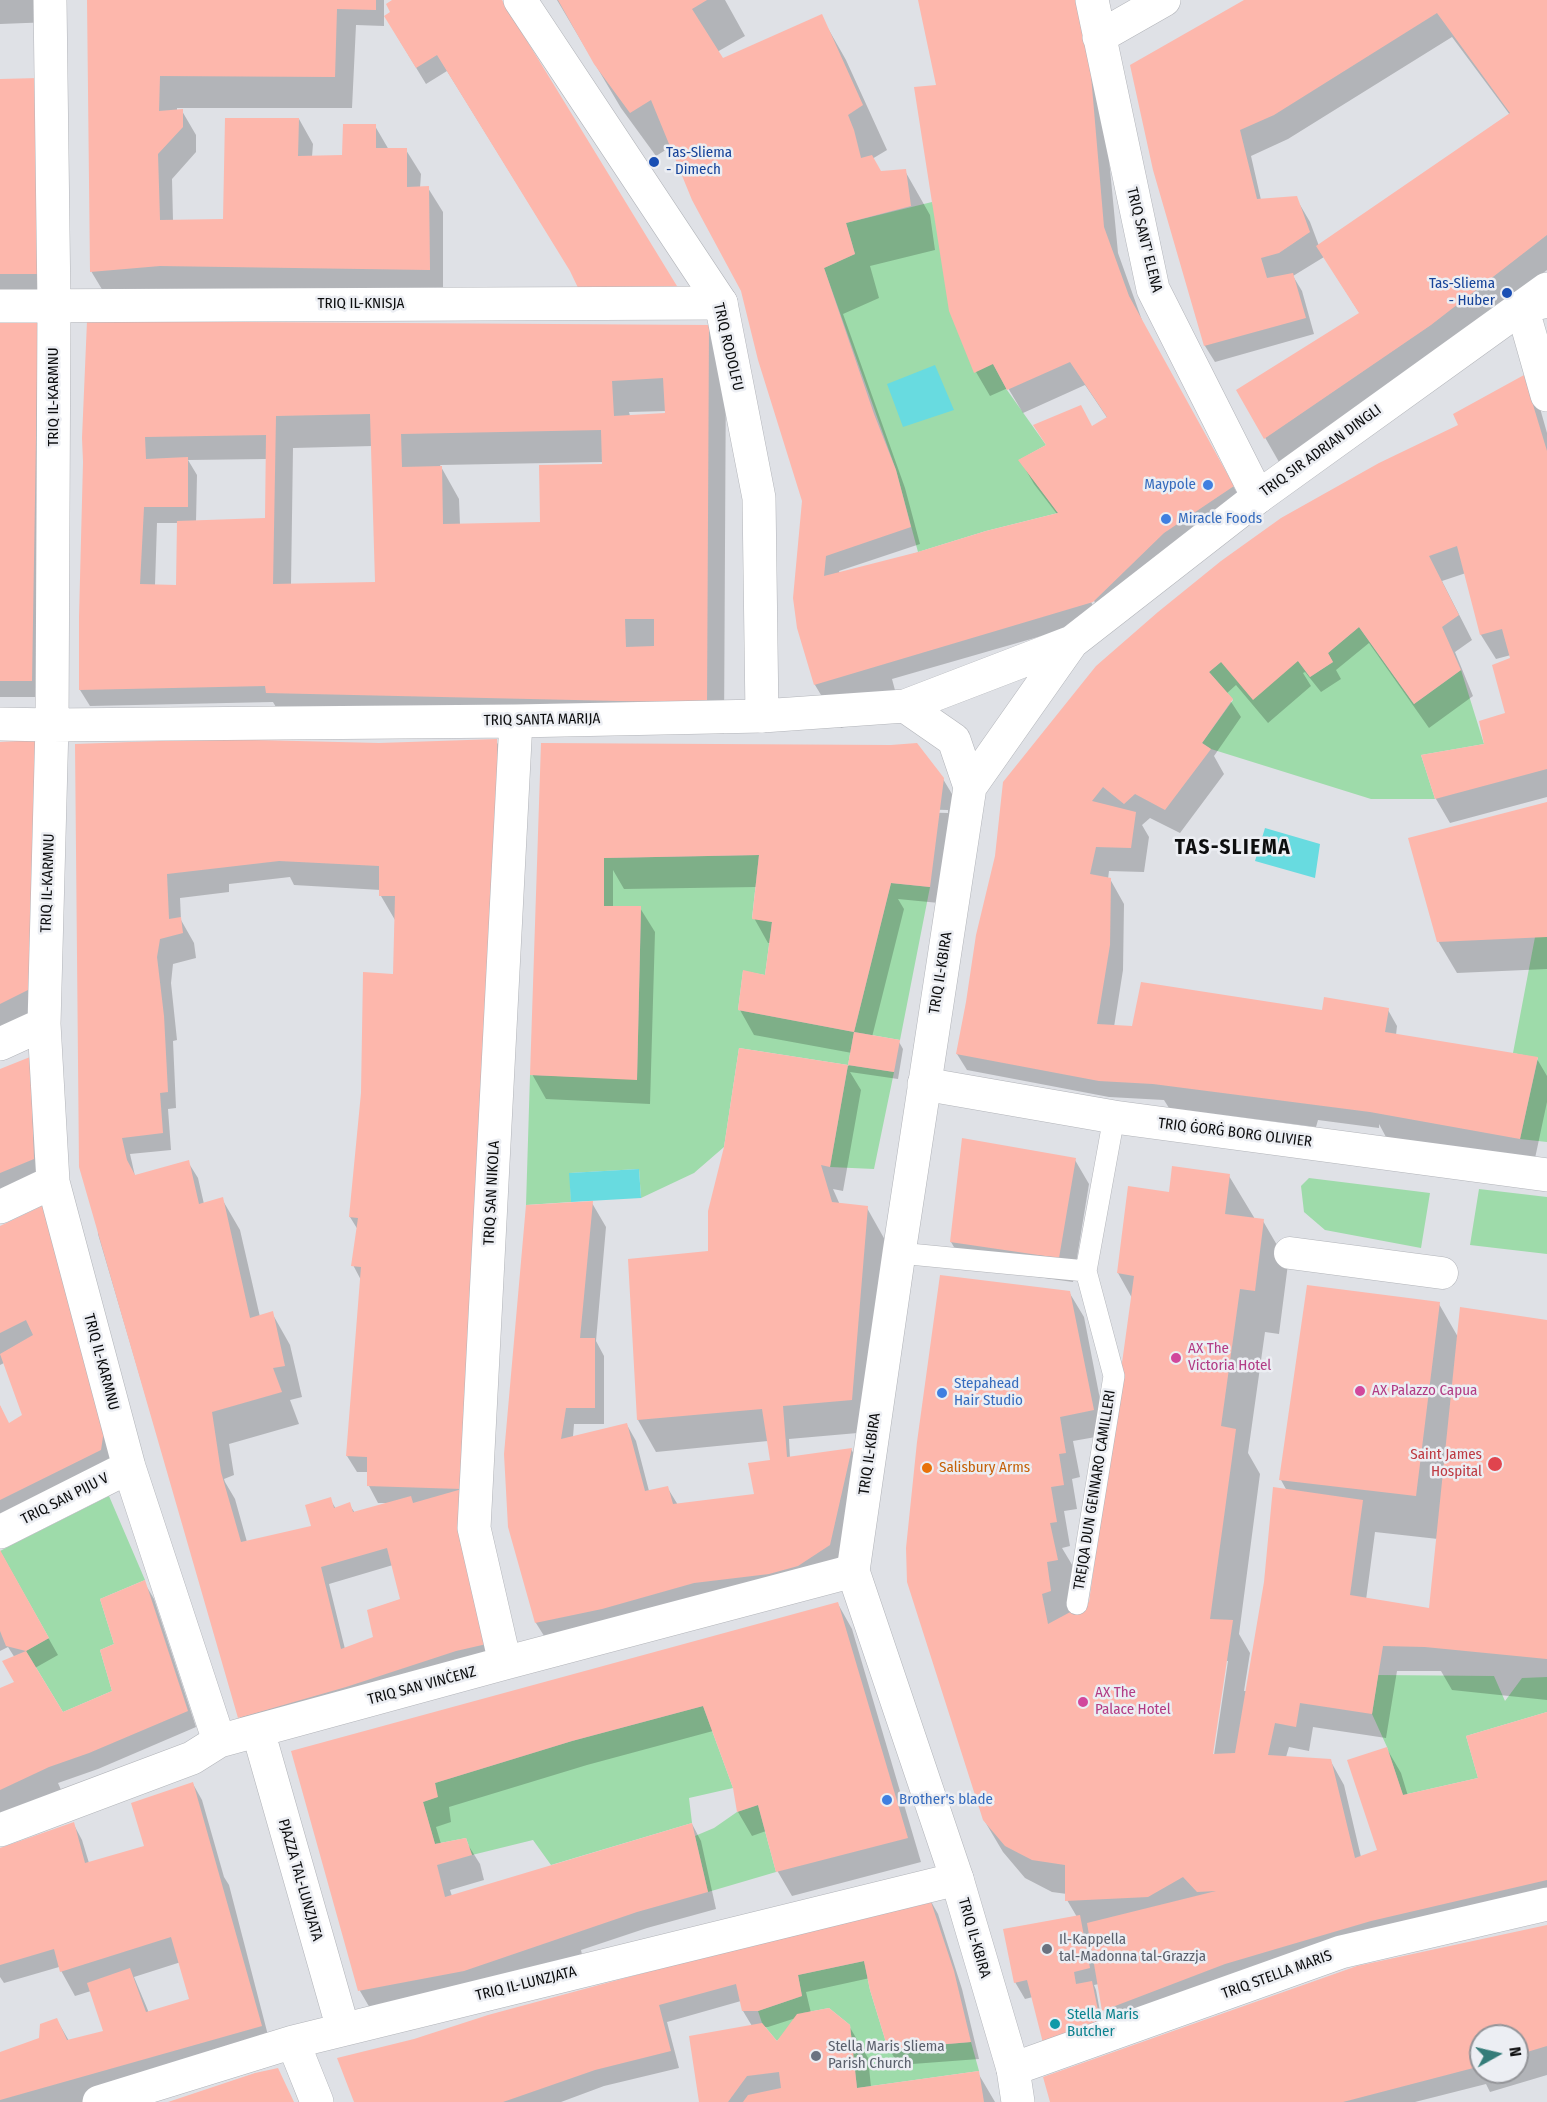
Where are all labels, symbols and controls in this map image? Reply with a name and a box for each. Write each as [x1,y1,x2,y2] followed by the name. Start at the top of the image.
[666,144,732,179] place label: Tas-Sliema - Dimech
[647,155,661,169] marker: Tas-Sliema - Dimech
[1122,186,1166,294] street label: TRIQ SANT' ELENA
[1429,275,1495,310] place label: Tas-Sliema - Huber
[1500,286,1514,300] marker: Tas-Sliema - Huber
[318,295,404,313] street label: TRIQ IL-KNISJA
[709,301,747,393] street label: TRIQ RODOLFU
[45,347,63,447] street label: TRIQ IL-KARMNU
[1257,401,1385,501] street label: TRIQ SIR ADRIAN DINGLI
[1144,476,1196,494] place label: Maypole
[1201,478,1215,492] marker: Maypole
[1178,510,1262,528] place label: Miracle Foods
[1159,512,1173,526] marker: Miracle Foods
[484,710,600,730] street label: TRIQ SANTA MARIJA
[37,833,59,933] street label: TRIQ IL-KARMNU
[1175,835,1291,861] district label: TAS-SLIEMA
[926,931,956,1015] street label: TRIQ IL-KBIRA
[1157,1115,1313,1151] street label: TRIQ ĠORĠ BORG OLIVIER
[480,1140,504,1246] street label: TRIQ SAN NIKOLA
[79,1312,123,1412] street label: TRIQ IL-KARMNU
[1188,1340,1271,1375] place label: AX The Victoria Hotel
[1169,1351,1183,1365] marker: AX The Victoria Hotel
[954,1375,1023,1410] place label: Stepahead Hair Studio
[1372,1382,1477,1400] place label: AX Palazzo Capua
[1353,1384,1367,1398] marker: AX Palazzo Capua
[935,1386,949,1400] marker: Stepahead Hair Studio
[1070,1389,1120,1591] street label: TREJQA DUN GENNARO CAMILLERI
[855,1412,885,1496] street label: TRIQ IL-KBIRA
[1410,1446,1482,1481] place label: Saint James Hospital
[1486,1455,1504,1473] marker: Saint James Hospital
[939,1459,1030,1477] place label: Salisbury Arms
[920,1461,934,1475] marker: Salisbury Arms
[18,1469,112,1529] street label: TRIQ SAN PIJU V
[366,1663,478,1709] street label: TRIQ SAN VINĊENZ
[1095,1684,1171,1719] place label: AX The Palace Hotel
[1076,1695,1090,1709] marker: AX The Palace Hotel
[899,1791,993,1809] place label: Brother's blade
[880,1793,894,1807] marker: Brother's blade
[274,1817,326,1943] street label: PJAZZA TAL-LUNZJATA
[954,1896,994,1980] street label: TRIQ IL-KBIRA
[1059,1931,1206,1966] place label: Il-Kappella tal-Madonna tal-Grazzja
[1040,1942,1054,1956] marker: Il-Kappella tal-Madonna tal-Grazzja
[1219,1947,1335,2003] street label: TRIQ STELLA MARIS
[474,1963,578,2005] street label: TRIQ IL-LUNZJATA
[1067,2006,1139,2041] place label: Stella Maris Butcher
[1048,2017,1062,2031] marker: Stella Maris Butcher
[1469,2024,1529,2084] north arrow
[828,2038,945,2073] place label: Stella Maris Sliema Parish Church
[1505,2046,1525,2058] text: N
[809,2049,823,2063] marker: Stella Maris Sliema Parish Church

